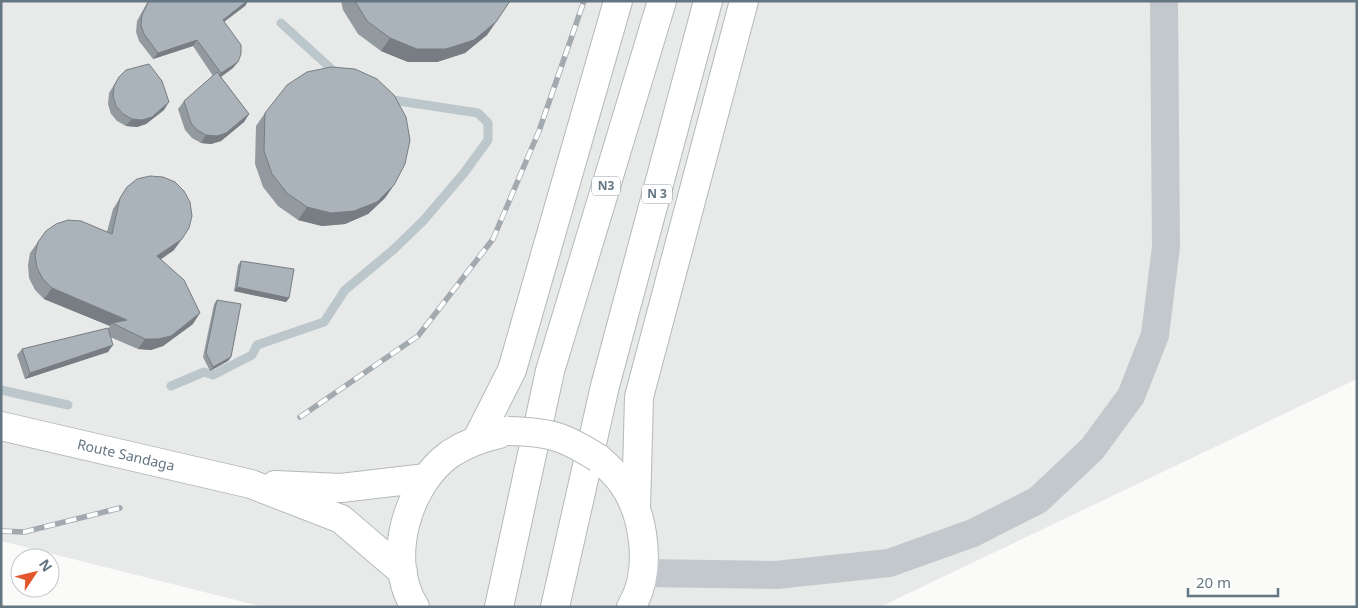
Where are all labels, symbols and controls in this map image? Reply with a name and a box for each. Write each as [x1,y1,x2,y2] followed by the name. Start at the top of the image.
[592,177,620,196] road number: N3
[642,184,672,203] road number: N 3
[75,434,177,475] street label: Route Sandaga
[10,548,60,598] north arrow
[35,555,57,575] text: N
[1188,566,1278,598] scale bar
[1196,572,1231,592] text: 20 m

